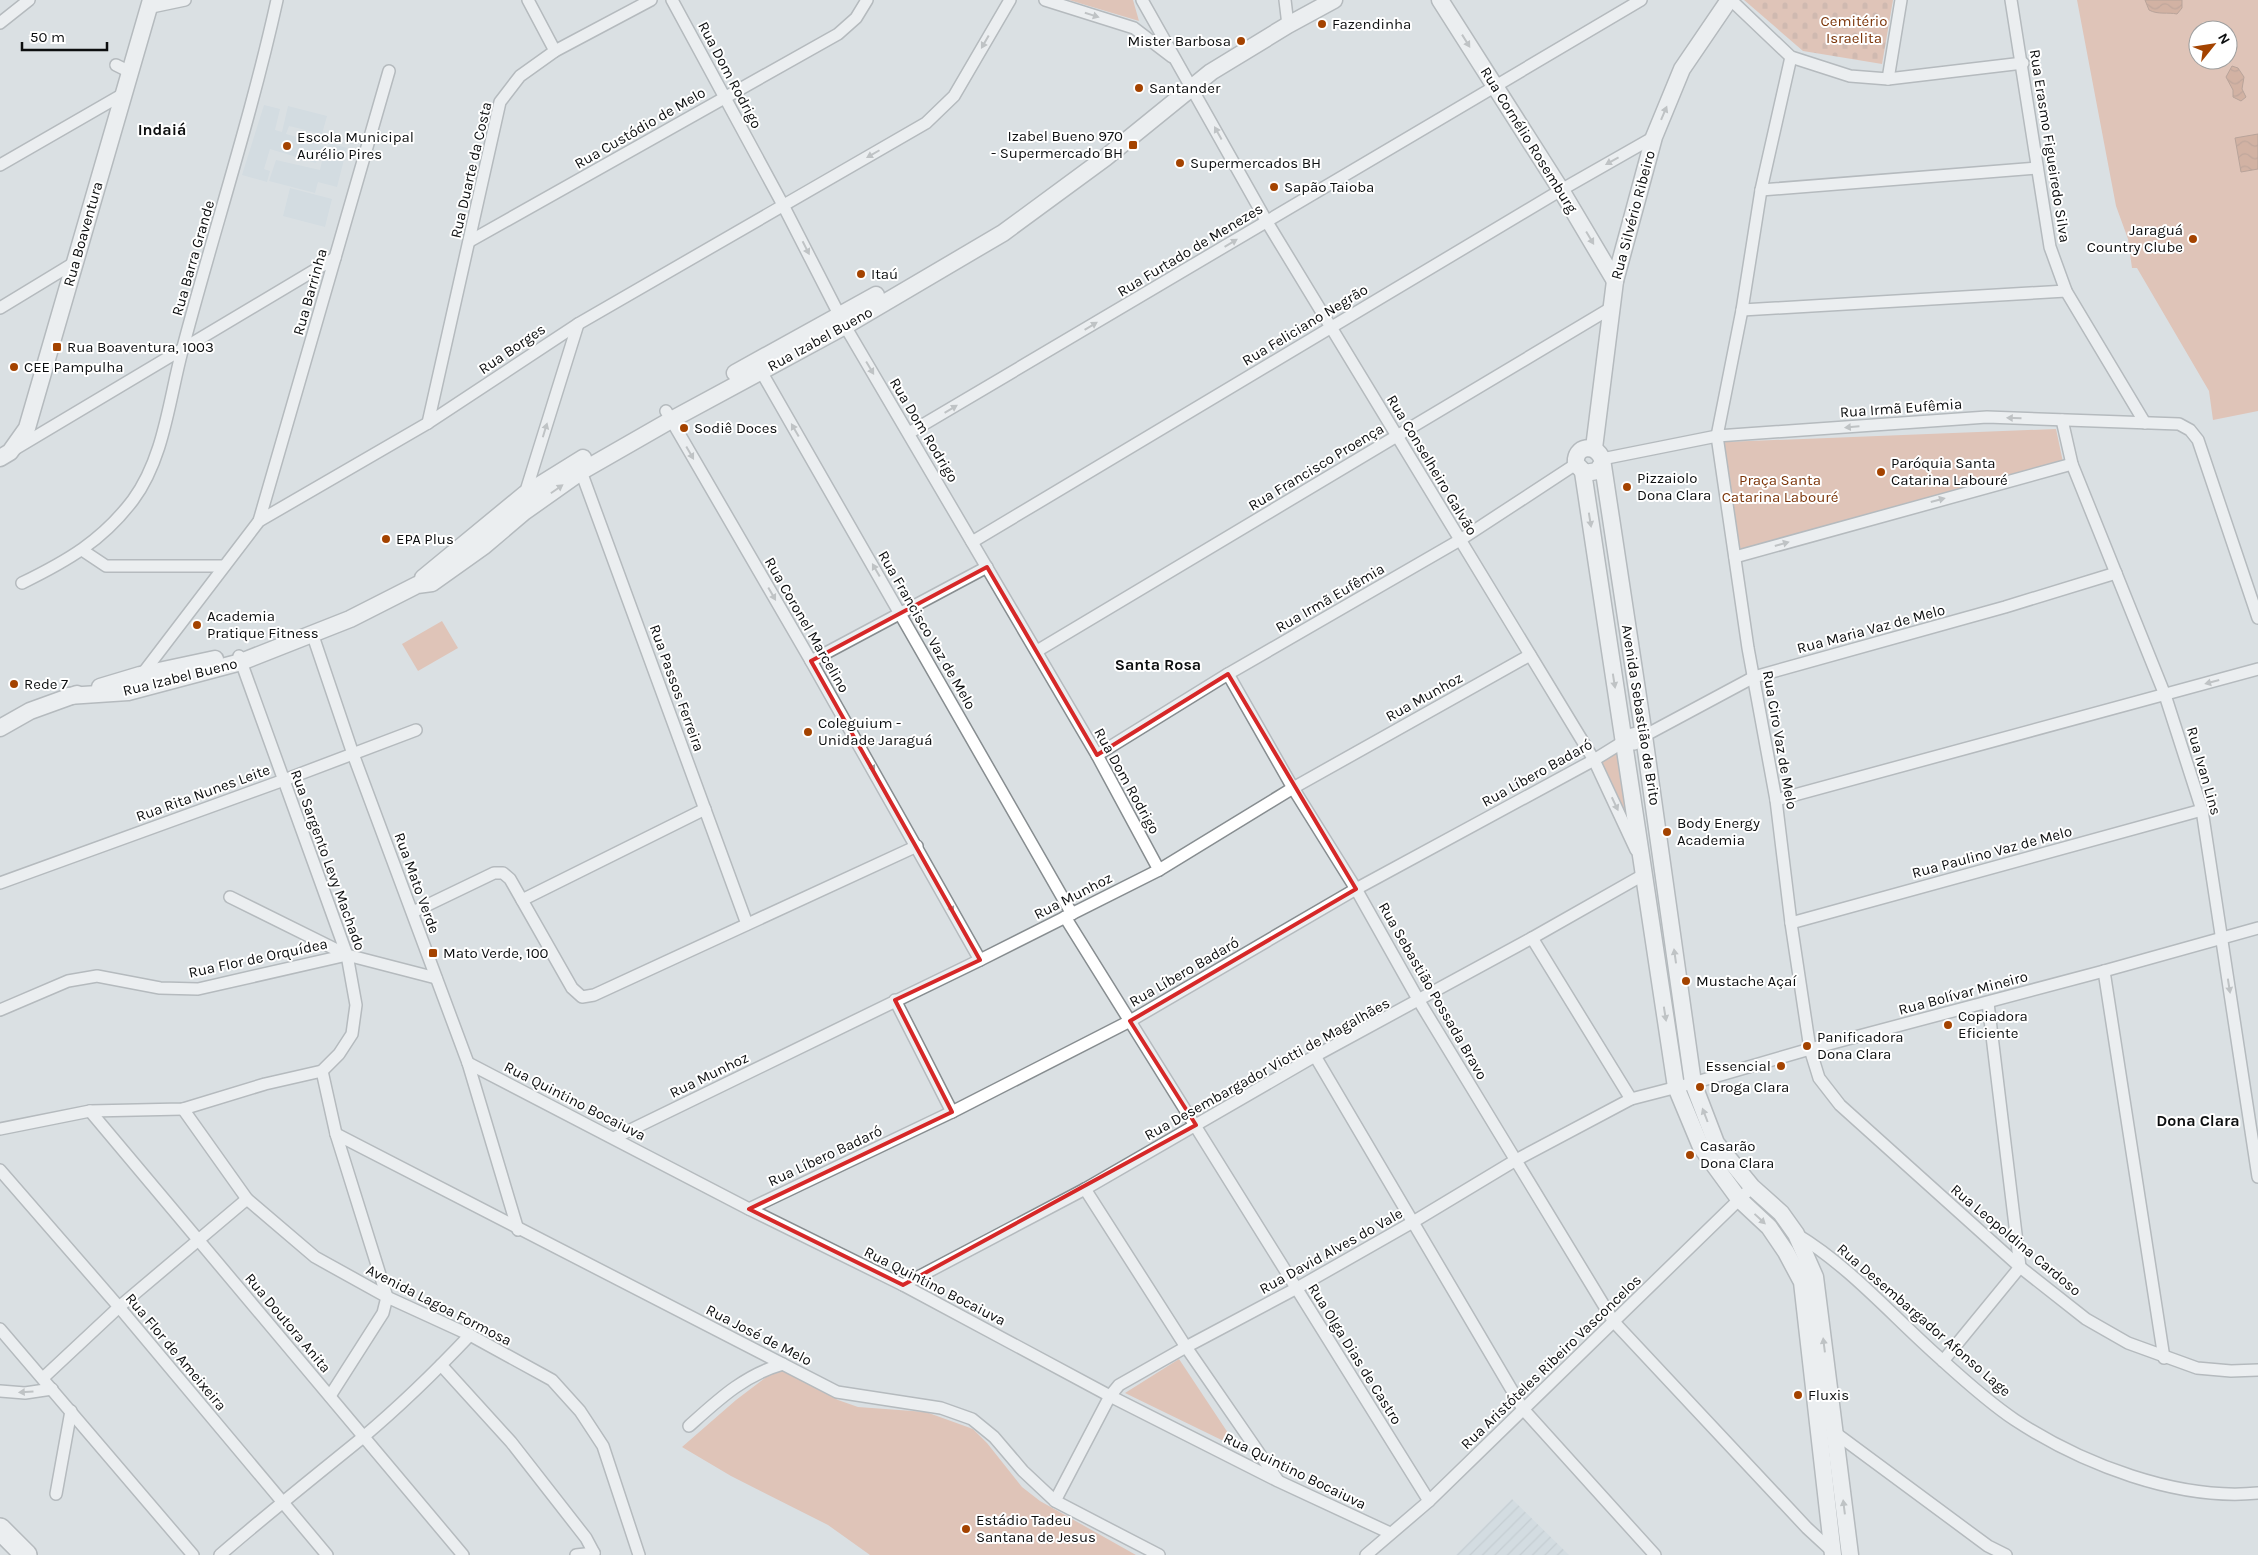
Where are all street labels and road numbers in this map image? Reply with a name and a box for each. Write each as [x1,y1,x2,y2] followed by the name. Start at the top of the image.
[694,18,766,132] street label: Rua Dom Rodrigo
[2026,48,2074,244] street label: Rua Erasmo Figueiredo Silva
[1477,64,1582,217] street label: Rua Cornélio Rosemburg
[571,83,709,173] street label: Rua Custódio de Melo
[447,100,495,240] street label: Rua Duarte da Costa
[1607,148,1659,282] street label: Rua Silvério Ribeiro
[59,179,107,289] street label: Rua Boaventura
[168,198,218,318] street label: Rua Barra Grande
[1114,199,1266,301] street label: Rua Furtado de Menezes
[289,247,331,337] street label: Rua Barrinha
[1239,280,1371,370] street label: Rua Feliciano Negrão
[764,303,876,375] street label: Rua Izabel Bueno
[475,320,549,378] street label: Rua Borges
[886,375,962,485] street label: Rua Dom Rodrigo
[1383,391,1481,539] street label: Rua Conselheiro Galvão
[1839,395,1963,421] street label: Rua Irmã Eufêmia
[1245,419,1387,515] street label: Rua Francisco Proença
[874,547,980,713] street label: Rua Francisco Vaz de Melo
[761,554,853,696] street label: Rua Coronel Marcelino
[1272,560,1388,636] street label: Rua Irmã Eufêmia
[1795,601,1947,657] street label: Rua Maria Vaz de Melo
[646,622,708,754] street label: Rua Passos Ferreira
[1618,623,1664,807] street label: Avenida Sebastião de Brito
[121,654,239,700] street label: Rua Izabel Bueno
[1382,668,1466,726] street label: Rua Munhoz
[1759,669,1801,811] street label: Rua Ciro Vaz de Melo
[1090,725,1164,837] street label: Rua Dom Rodrigo
[2183,725,2225,817] street label: Rua Ivan Lins
[1479,735,1595,811] street label: Rua Líbero Badaró
[134,760,272,826] street label: Rua Rita Nunes Leite
[287,767,369,953] street label: Rua Sargento Levy Machado
[1910,822,2074,882] street label: Rua Paulino Vaz de Melo
[390,830,444,936] street label: Rua Mato Verde
[1031,869,1115,923] street label: Rua Munhoz
[1375,899,1491,1083] street label: Rua Sebastião Possada Bravo
[1126,933,1242,1011] street label: Rua Líbero Badaró
[187,934,329,982] street label: Rua Flor de Orquídea
[1896,967,2030,1019] street label: Rua Bolívar Mineiro
[1141,994,1393,1144] street label: Rua Desembargador Viotti de Magalhães
[667,1048,751,1102] street label: Rua Munhoz
[501,1058,649,1144] street label: Rua Quintino Bocaiuva
[765,1122,885,1190] street label: Rua Líbero Badaró
[1947,1180,2085,1300] street label: Rua Leopoldina Cardoso
[1256,1204,1406,1298] street label: Rua David Alves do Vale
[1833,1240,2015,1400] street label: Rua Desembargador Afonso Lage
[861,1243,1009,1329] street label: Rua Quintino Bocaiuva
[363,1260,515,1350] street label: Avenida Lagoa Formosa
[241,1270,335,1376] street label: Rua Doutora Anita
[1457,1271,1645,1453] street label: Rua Aristóteles Ribeiro Vasconcelos
[1304,1280,1406,1428] street label: Rua Olga Dias de Castro
[122,1290,230,1414] street label: Rua Flor de Ameixeira
[703,1301,815,1369] street label: Rua José de Melo
[1221,1429,1369,1513] street label: Rua Quintino Bocaiuva

